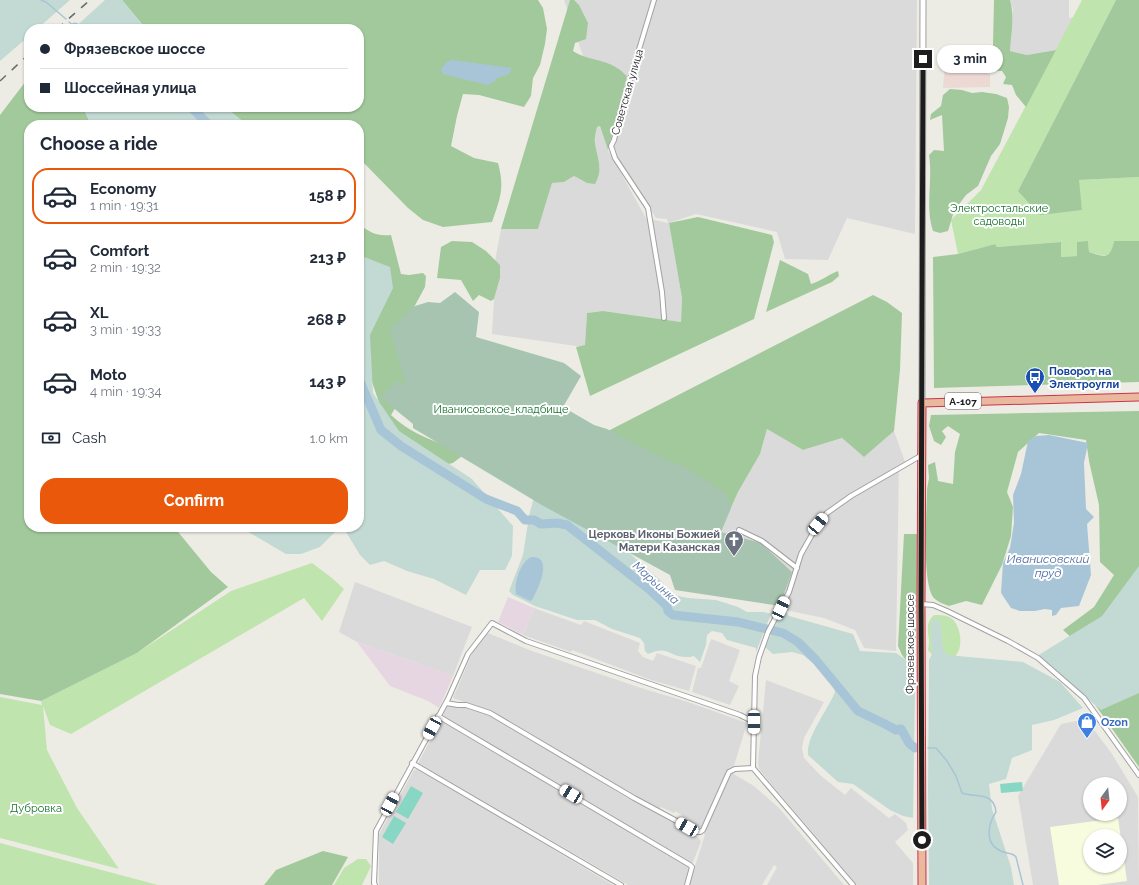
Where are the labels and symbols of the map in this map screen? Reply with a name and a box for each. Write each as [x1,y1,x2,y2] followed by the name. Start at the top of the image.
[937,45,1003,73] callout: 3 min
[609,48,646,137] street label: Советская улица
[914,50,932,68] route end
[950,202,1049,228] park label: Электростальские садоводы
[1049,365,1119,391] place label: Поворот на Электроугли
[1024,366,1046,394] bus stop icon: Поворот на Электроугли
[945,393,981,409] road number: А-107
[434,403,569,416] park label: Иванисовское_кладбище
[806,511,830,537] car
[589,528,720,554] place label: Церковь Иконы Божией Матери Казанская
[723,529,745,557] church icon: Церковь Иконы Божией Матери Казанская
[1007,552,1090,580] water label: Иванисовский пруд
[630,559,682,607] water label: Марьинка
[904,594,917,694] street label: Фрязевское шоссе
[770,595,792,621] car
[748,710,760,734] car
[1076,711,1098,739] shop icon: Ozon
[421,715,443,741] car
[1101,716,1128,729] place label: Ozon
[1083,777,1127,821] north arrow
[558,783,584,805] car
[379,791,401,817] car
[10,802,62,815] park label: Дубровка
[674,816,700,838] car
[913,831,931,849] route start

